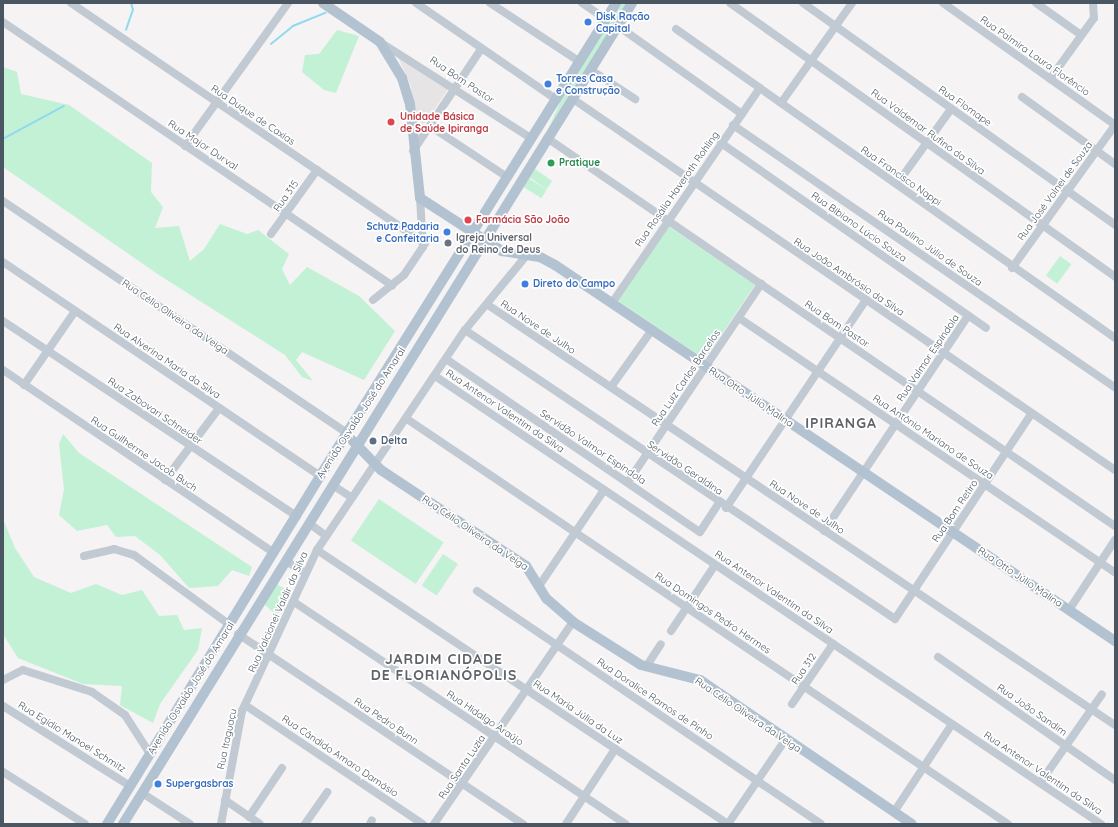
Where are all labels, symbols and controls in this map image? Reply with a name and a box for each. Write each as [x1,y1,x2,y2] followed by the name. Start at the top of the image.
[596,10,650,34] place label: Disk Ração Capital
[978,14,1092,98] street label: Rua Palmira Laura Florêncio
[583,17,593,27] marker: Disk Ração Capital
[427,54,497,106] street label: Rua Bom Pastor
[556,72,620,96] place label: Torres Casa e Construção
[543,79,553,89] marker: Torres Casa e Construção
[209,82,297,148] street label: Rua Duque de Caxias
[936,83,994,129] street label: Rua Flomape
[869,87,987,177] street label: Rua Valdemar Rufino da Silva
[400,110,488,134] place label: Unidade Básica de Saúde Ipiranga
[385,116,397,128] marker: Unidade Básica de Saúde Ipiranga
[166,117,240,173] street label: Rua Major Durval
[632,129,722,249] street label: Rua Rosália Haveroth Rohling
[1015,139,1095,243] street label: Rua José Volnei de Souza
[858,144,944,208] street label: Rua Francisco Nappi
[559,157,600,169] place label: Pratique
[546,158,556,168] marker: Pratique
[271,178,301,214] street label: Rua 315
[809,189,909,265] street label: Rua Bibiano Lúcio Souza
[875,207,985,289] street label: Rua Paulino Júlio de Souza
[476,214,570,226] place label: Farmácia São João
[463,215,473,225] marker: Farmácia São João
[367,220,439,244] place label: Schutz Padaria e Confeitaria
[442,227,452,237] marker: Schutz Padaria e Confeitaria
[456,231,540,254] place label: Igreja Universal do Reino de Deus
[791,235,907,319] street label: Rua João Ambrósio da Silva
[443,238,453,248] marker: Igreja Universal do Reino de Deus
[120,277,230,357] street label: Rua Célio Oliveira da Veiga
[533,278,615,290] place label: Direto do Campo
[520,279,530,289] marker: Direto do Campo
[498,297,578,357] street label: Rua Nove de Julho
[802,298,872,350] street label: Rua Bom Pastor
[894,312,962,404] street label: Rua Valmor Espíndola
[111,321,223,401] street label: Rua Alverina Maria da Silva
[649,327,723,429] street label: Rua Luiz Carlos Barcelos
[314,345,408,481] street label: Avenida Osvaldo José do Amaral
[706,364,796,430] street label: Rua Otto Júlio Malina
[443,367,567,455] street label: Rua Antenor Valentim da Silva
[106,375,204,447] street label: Rua Zabovari Schneider
[870,392,996,482] street label: Rua Antônio Mariano de Souza
[538,407,648,487] street label: Servidão Valmor Espíndola
[89,414,199,494] street label: Rua Guilherme Jacob Buch
[805,415,877,431] district label: IPIRANGA
[381,435,407,447] place label: Delta
[368,436,378,446] marker: Delta
[645,438,725,498] street label: Servidão Geraldina
[767,477,847,537] street label: Rua Nove de Julho
[930,477,980,545] street label: Rua Bom Retiro
[420,493,530,573] street label: Rua Célio Oliveira da Veiga
[975,544,1065,610] street label: Rua Otto Júlio Malina
[712,548,836,636] street label: Rua Antenor Valentim da Silva
[246,550,310,674] street label: Rua Valcionei Valdir da Silva
[653,570,773,656] street label: Rua Domingos Pedro Hermes
[145,620,237,756] street label: Avenida Osvaldo José do Amaral
[371,651,517,684] district label: JARDIM CIDADE DE FLORIANÓPOLIS
[789,651,819,687] street label: Rua 312
[595,656,715,742] street label: Rua Doralice Ramos de Pinho
[693,675,803,755] street label: Rua Célio Oliveira da Veiga
[531,678,625,746] street label: Rua Maria Júlia da Luz
[995,681,1069,739] street label: Rua João Sandim
[444,688,526,748] street label: Rua Hidalgo Araújo
[352,695,420,747] street label: Rua Pedro Bunn
[16,699,128,775] street label: Rua Egídio Manoel Schmitz
[215,708,239,770] street label: Rua Itaguaçu
[280,712,400,800] street label: Rua Cândido Amaro Damásio
[981,729,1105,817] street label: Rua Antenor Valentim da Silva
[436,733,488,801] street label: Rua Santa Luzia
[166,778,233,790] place label: Supergasbras
[153,779,163,789] marker: Supergasbras

